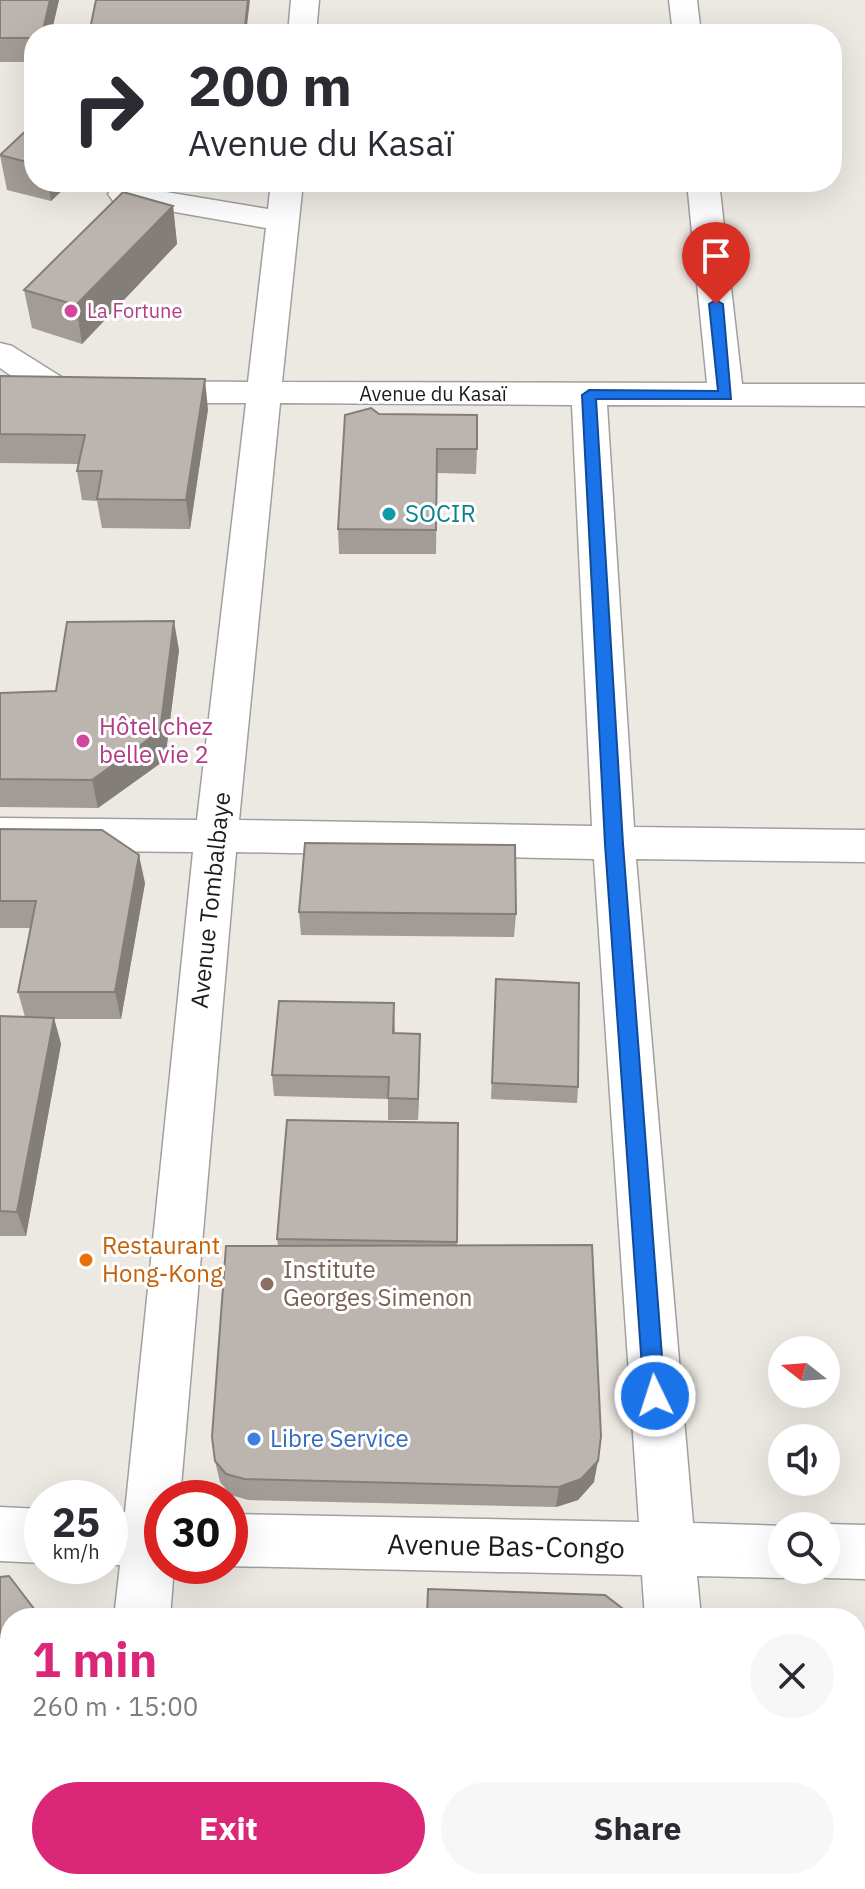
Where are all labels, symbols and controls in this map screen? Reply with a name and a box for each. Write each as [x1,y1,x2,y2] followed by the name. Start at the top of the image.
[188,49,352,121] text: 200 m
[56,56,160,160] icon: right
[188,119,454,166] text: Avenue du Kasaï
[682,222,750,304] pin
[694,234,738,278] icon: arrive
[87,297,182,324] place label: La Fortune
[62,302,80,320] marker: La Fortune
[359,380,508,407] street label: Avenue du Kasaï
[405,497,476,529] place label: SOCIR
[380,505,398,523] marker: SOCIR
[99,710,213,770] place label: Hôtel chez belle vie 2
[74,732,92,750] marker: Hôtel chez belle vie 2
[183,790,237,1010] street label: Avenue Tombalbaye
[102,1229,223,1289] place label: Restaurant Hong-Kong
[77,1251,95,1269] marker: Restaurant Hong-Kong
[283,1253,472,1313] place label: Institute Georges Simenon
[258,1275,276,1293] marker: Institute Georges Simenon
[768,1336,840,1408] north arrow
[768,1336,840,1584] map controls
[613,1354,697,1438] position arrow
[270,1422,409,1454] place label: Libre Service
[768,1424,840,1496] button: sound
[245,1430,263,1448] marker: Libre Service
[144,1480,248,1584] speed limit sign: 30
[52,1496,100,1548] text: 25
[768,1512,840,1584] button: search
[387,1525,625,1566] street label: Avenue Bas-Congo
[52,1538,100,1565] text: km/h
[32,1628,157,1690] text: 1 min
[750,1634,834,1718] button: close
[32,1689,198,1723] text: 260 m · 15:00
[32,1782,425,1874] button: Exit
[441,1782,834,1874] button: Share

